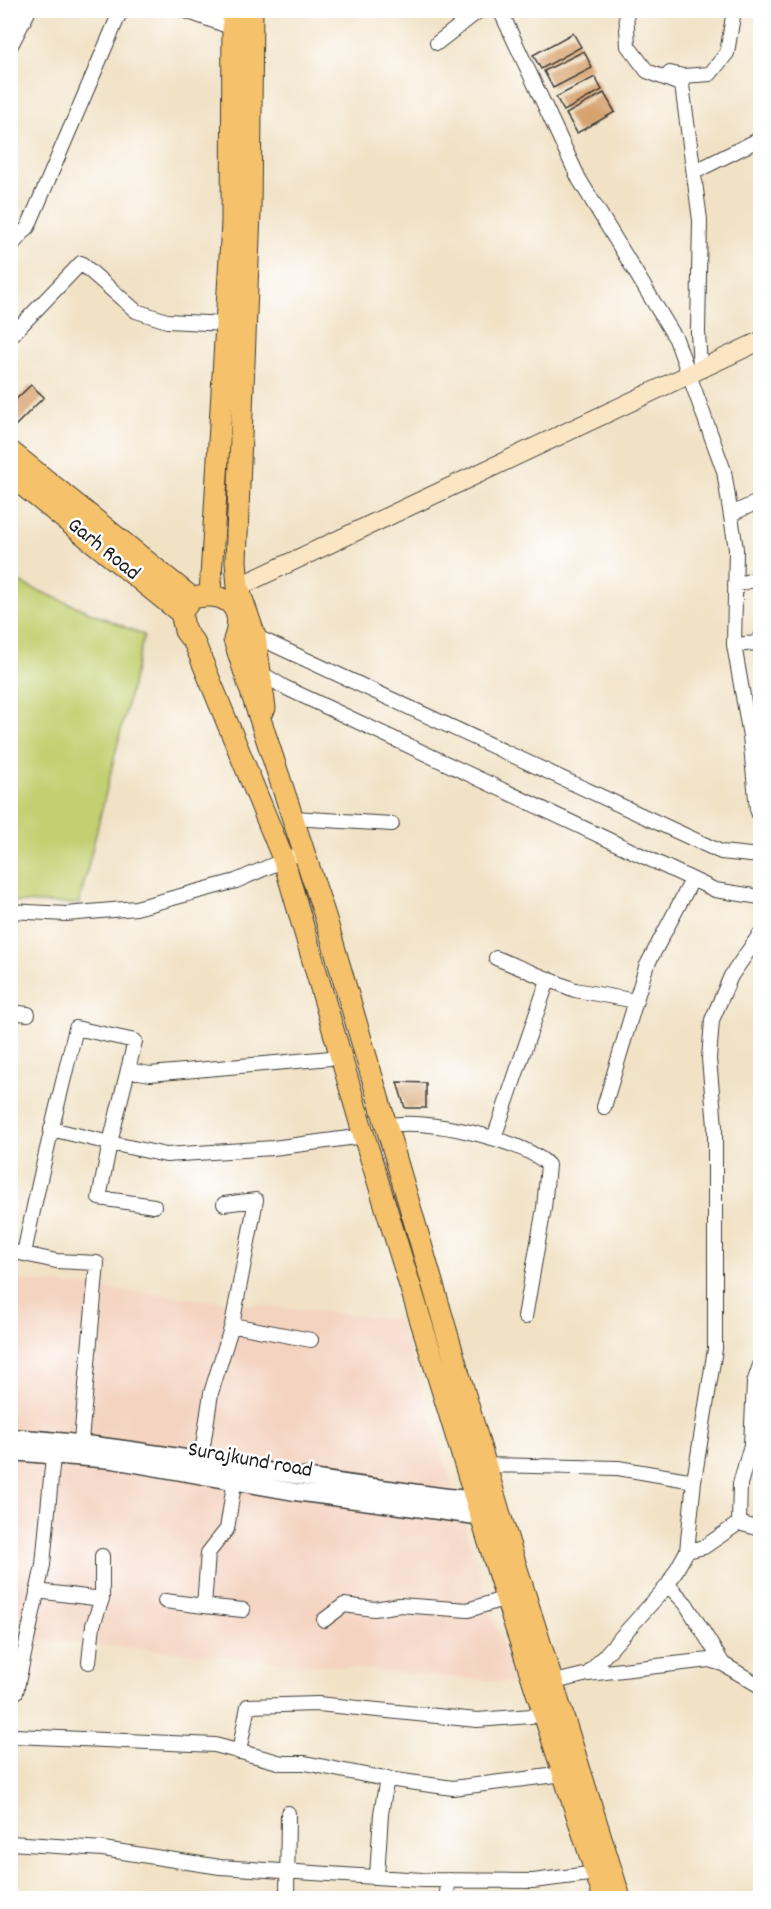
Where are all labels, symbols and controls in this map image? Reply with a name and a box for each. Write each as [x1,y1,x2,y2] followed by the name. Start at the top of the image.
[60,511,146,589] street label: Garh Road
[185,1435,315,1487] street label: Surajkund road

